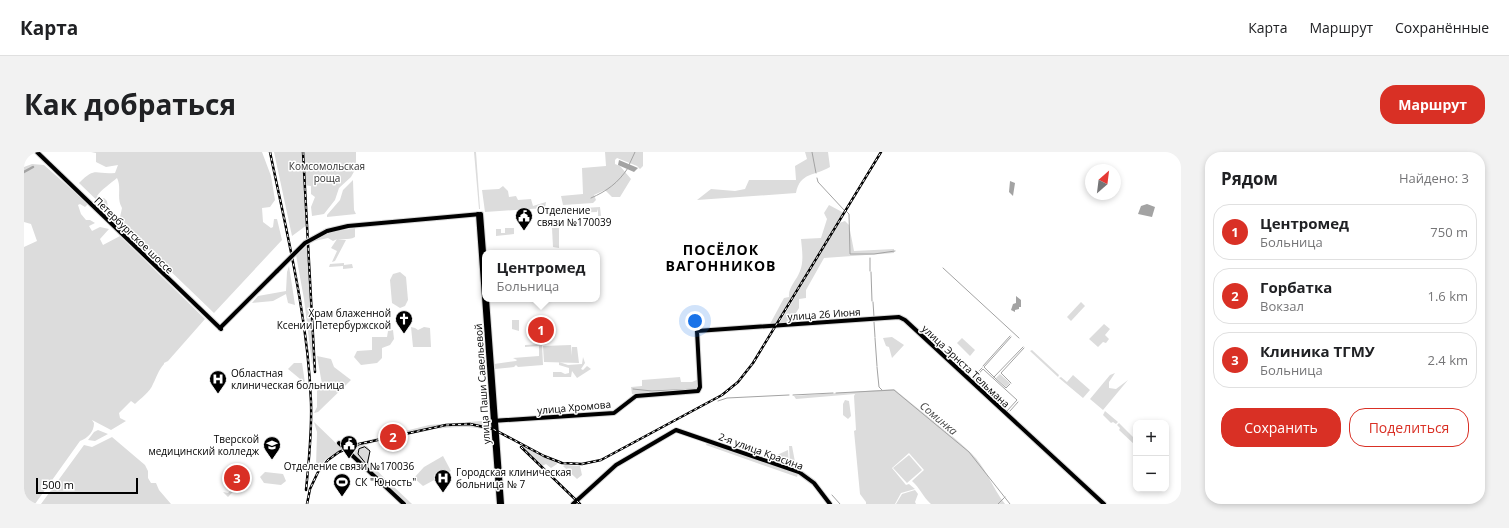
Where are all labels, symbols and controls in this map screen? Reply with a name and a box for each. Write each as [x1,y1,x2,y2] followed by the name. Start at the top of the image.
[20,15,78,41] text: Карта
[1248,18,1287,37] text: Карта
[1309,18,1373,37] text: Маршрут
[1395,18,1489,37] text: Сохранённые
[24,85,236,123] text: Как добраться
[1380,85,1485,124] button: Маршрут
[289,159,365,185] park label: Комсомольская роща
[1085,164,1121,200] north arrow
[1221,167,1278,190] text: Рядом
[1399,169,1469,187] text: Найдено: 3
[91,193,177,277] street label: Петербургское шоссе
[537,203,612,229] place label: Отделение связи №170039
[514,206,534,231] public building icon: Отделение связи №170039
[1260,213,1349,233] text: Центромед
[1231,223,1239,241] text: 1
[1430,223,1468,241] text: 750 m
[1260,233,1323,251] text: Больница
[666,240,776,275] district label: ПОСЁЛОК ВАГОННИКОВ
[482,250,600,302] popup
[496,257,586,277] text: Центромед
[496,277,559,295] text: Больница
[1260,277,1332,297] text: Горбатка
[1231,287,1239,305] text: 2
[1427,287,1468,305] text: 1.6 km
[1260,297,1304,315] text: Вокзал
[787,304,861,324] street label: улица 26 Июня
[277,306,391,332] place label: Храм блаженной Ксении Петербуржской
[394,309,414,334] church icon: Храм блаженной Ксении Петербуржской
[685,311,705,331] your location
[528,315,554,345] pin: 1
[919,322,1013,410] street label: улица Эрнста Тельмана
[471,323,493,445] street label: улица Паши Савельевой
[1260,341,1375,361] text: Клиника ТГМУ
[1231,351,1239,369] text: 3
[1427,351,1468,369] text: 2.4 km
[1260,361,1323,379] text: Больница
[231,366,344,392] place label: Областная клиническая больница
[208,369,228,394] hospital icon: Областная клиническая больница
[536,397,612,417] street label: улица Хромова
[917,398,961,438] water label: Соминка
[1221,408,1341,447] button: Сохранить
[1349,408,1469,447] button: Поделиться
[1133,420,1169,492] map controls
[1133,420,1169,456] button: +
[380,422,406,452] pin: 2
[717,429,805,473] street label: 2-я улица Красина
[148,432,260,458] place label: Тверской медицинский колледж
[339,434,359,459] public building icon: Отделение связи №170036
[262,435,282,460] school or university icon: Тверской медицинский колледж
[1133,456,1169,492] button: −
[284,459,414,473] place label: Отделение связи №170036
[224,463,250,493] pin: 3
[456,465,571,491] place label: Городская клиническая больница № 7
[433,468,453,493] hospital icon: Городская клиническая больница № 7
[332,472,352,497] sports icon: СК "Юность"
[355,475,416,489] place label: СК "Юность"
[36,476,138,495] scale bar
[42,477,74,492] text: 500 m

